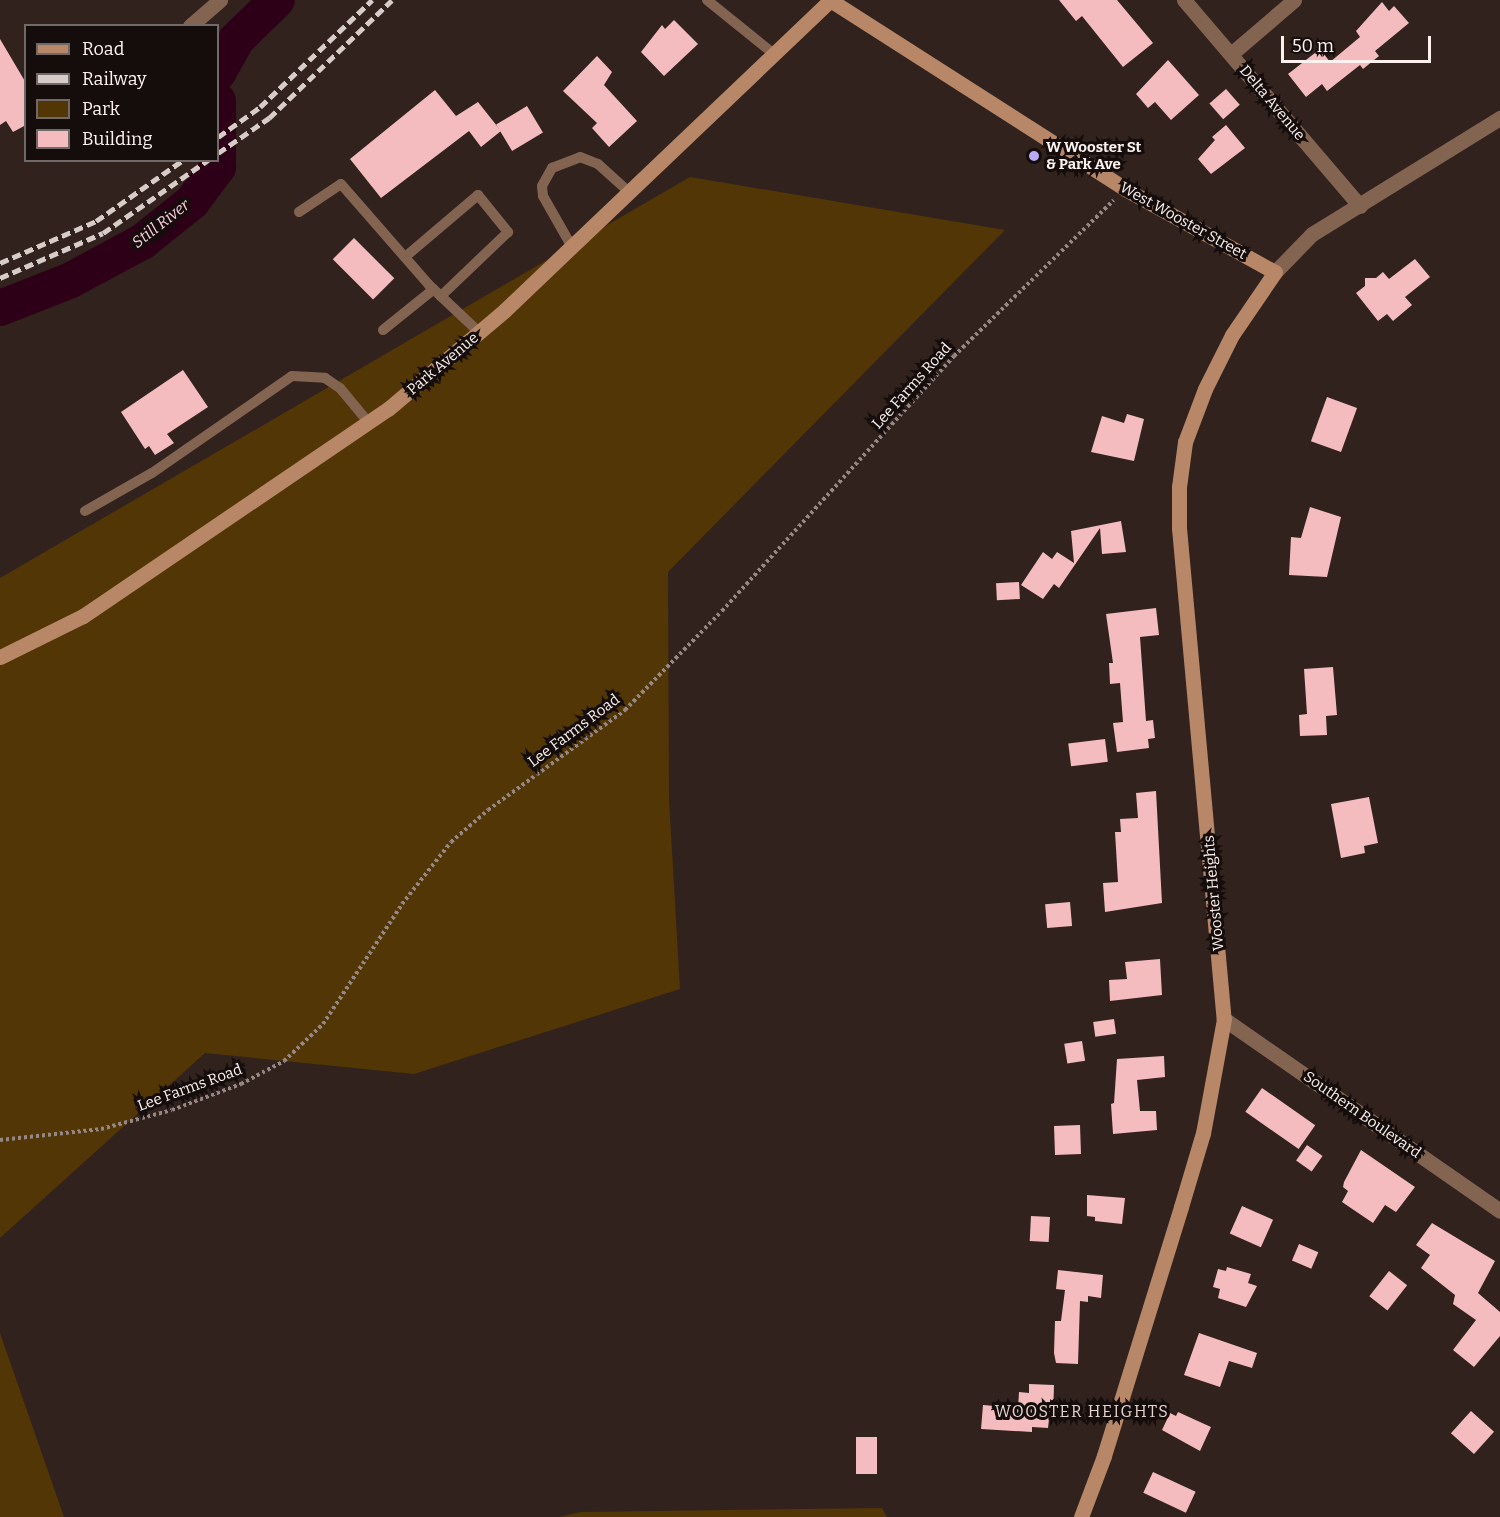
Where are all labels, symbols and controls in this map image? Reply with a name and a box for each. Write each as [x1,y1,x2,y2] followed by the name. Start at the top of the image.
[24,24,219,162] legend
[1284,24,1434,62] scale bar
[1292,35,1334,57] text: 50 m
[82,38,124,60] text: Road
[1235,62,1309,144] street label: Delta Avenue
[82,68,146,90] text: Railway
[82,98,120,120] text: Park
[82,128,153,150] text: Building
[1046,138,1142,173] place label: W Wooster St & Park Ave
[1027,149,1041,163] marker: W Wooster St & Park Ave
[1116,179,1250,263] street label: West Wooster Street
[128,196,194,252] water label: Still River
[404,329,482,399] street label: Park Avenue
[869,339,955,433] street label: Lee Farms Road
[525,691,623,771] street label: Lee Farms Road
[1200,834,1228,952] street label: Wooster Heights
[135,1061,245,1115] street label: Lee Farms Road
[1300,1068,1424,1162] street label: Southern Boulevard
[995,1402,1169,1422] district label: WOOSTER HEIGHTS

